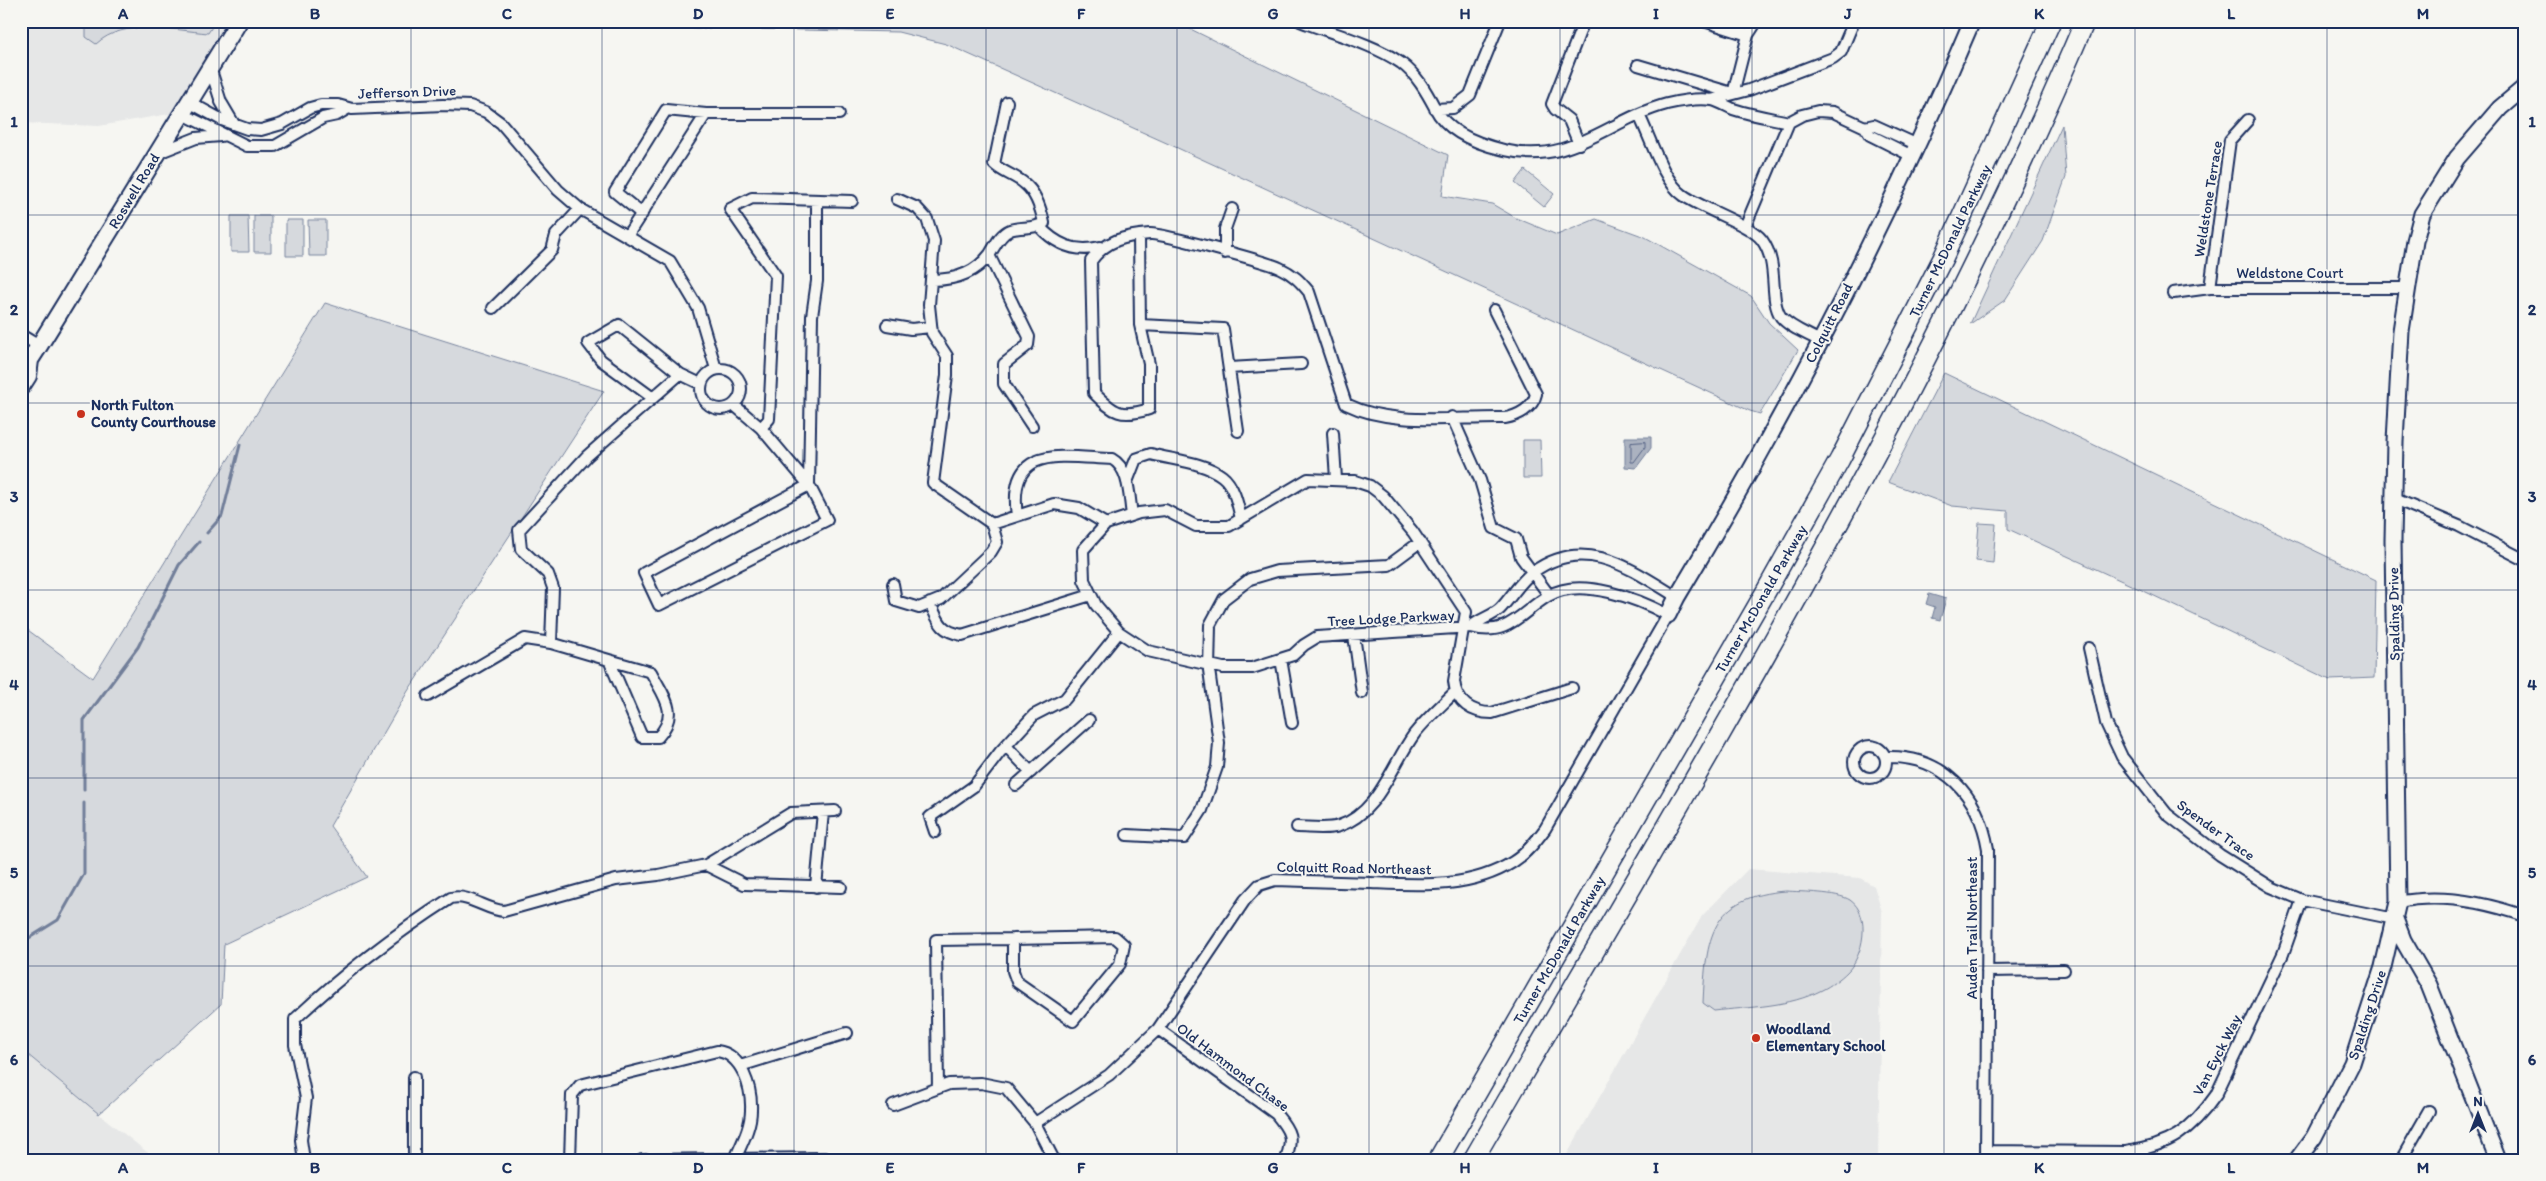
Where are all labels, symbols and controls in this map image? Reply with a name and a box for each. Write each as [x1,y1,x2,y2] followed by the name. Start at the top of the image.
[117,4,129,23] text: A
[310,4,321,23] text: B
[502,4,513,23] text: C
[693,4,704,23] text: D
[886,4,895,23] text: E
[1077,4,1086,23] text: F
[1267,4,1279,23] text: G
[1459,4,1471,23] text: H
[1653,4,1659,23] text: I
[1843,4,1852,23] text: J
[2034,4,2045,23] text: K
[2227,4,2236,23] text: L
[2417,4,2429,23] text: M
[357,81,457,103] street label: Jefferson Drive
[10,112,18,131] text: 1
[2528,112,2536,131] text: 1
[2190,139,2226,259] street label: Weldstone Terrace
[104,150,164,232] street label: Roswell Road
[1905,162,1995,320] street label: Turner McDonald Parkway
[2236,264,2344,282] street label: Weldstone Court
[1801,279,1857,366] street label: Colquitt Road
[10,300,19,319] text: 2
[2528,300,2537,319] text: 2
[91,396,216,432] place label: North Fulton County Courthouse
[75,408,87,420] marker: North Fulton County Courthouse
[10,487,19,506] text: 3
[2528,487,2537,506] text: 3
[1711,522,1811,676] street label: Turner McDonald Parkway
[2384,567,2404,661] street label: Spalding Drive
[1327,606,1455,630] street label: Tree Lodge Parkway
[9,675,19,694] text: 4
[2527,675,2537,694] text: 4
[2173,796,2259,864] street label: Spender Trace
[1963,856,1981,999] street label: Auden Trail Northeast
[1276,858,1432,878] street label: Colquitt Road Northeast
[10,863,19,882] text: 5
[2528,863,2537,882] text: 5
[1509,873,1609,1027] street label: Turner McDonald Parkway
[2344,968,2390,1062] street label: Spalding Drive
[2189,1011,2245,1099] street label: Van Eyck Way
[1173,1019,1293,1115] street label: Old Hammond Chase
[1766,1020,1886,1056] place label: Woodland Elementary School
[1750,1032,1762,1044] marker: Woodland Elementary School
[10,1050,19,1069] text: 6
[2528,1050,2537,1069] text: 6
[2454,1088,2504,1138] north arrow
[2473,1093,2483,1110] text: N
[117,1158,129,1177] text: A
[310,1158,321,1177] text: B
[502,1158,513,1177] text: C
[693,1158,704,1177] text: D
[886,1158,895,1177] text: E
[1077,1158,1086,1177] text: F
[1267,1158,1279,1177] text: G
[1459,1158,1471,1177] text: H
[1653,1158,1659,1177] text: I
[1843,1158,1852,1177] text: J
[2034,1158,2045,1177] text: K
[2227,1158,2236,1177] text: L
[2417,1158,2429,1177] text: M

